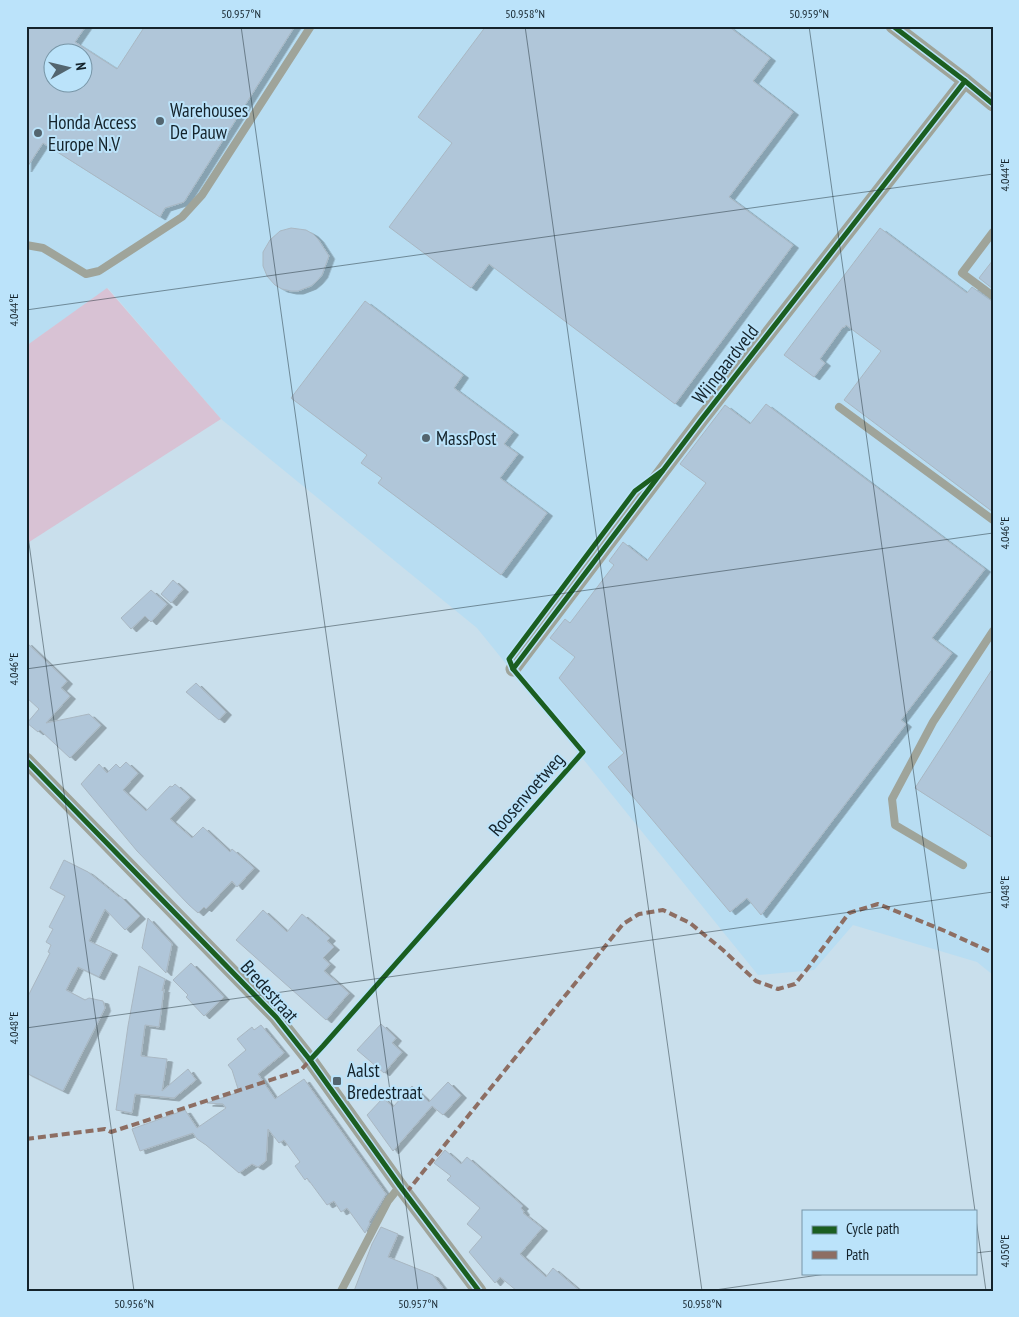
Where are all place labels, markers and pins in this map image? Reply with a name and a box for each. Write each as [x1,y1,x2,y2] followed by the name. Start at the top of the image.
[170,98,248,144] place label: Warehouses De Pauw
[48,110,136,156] place label: Honda Access Europe N.V
[154,115,166,127] marker: Warehouses De Pauw
[32,127,44,139] marker: Honda Access Europe N.V
[436,426,497,450] place label: MassPost
[420,432,432,444] marker: MassPost
[347,1058,423,1104] place label: Aalst Bredestraat
[331,1075,343,1087] marker: Aalst Bredestraat

